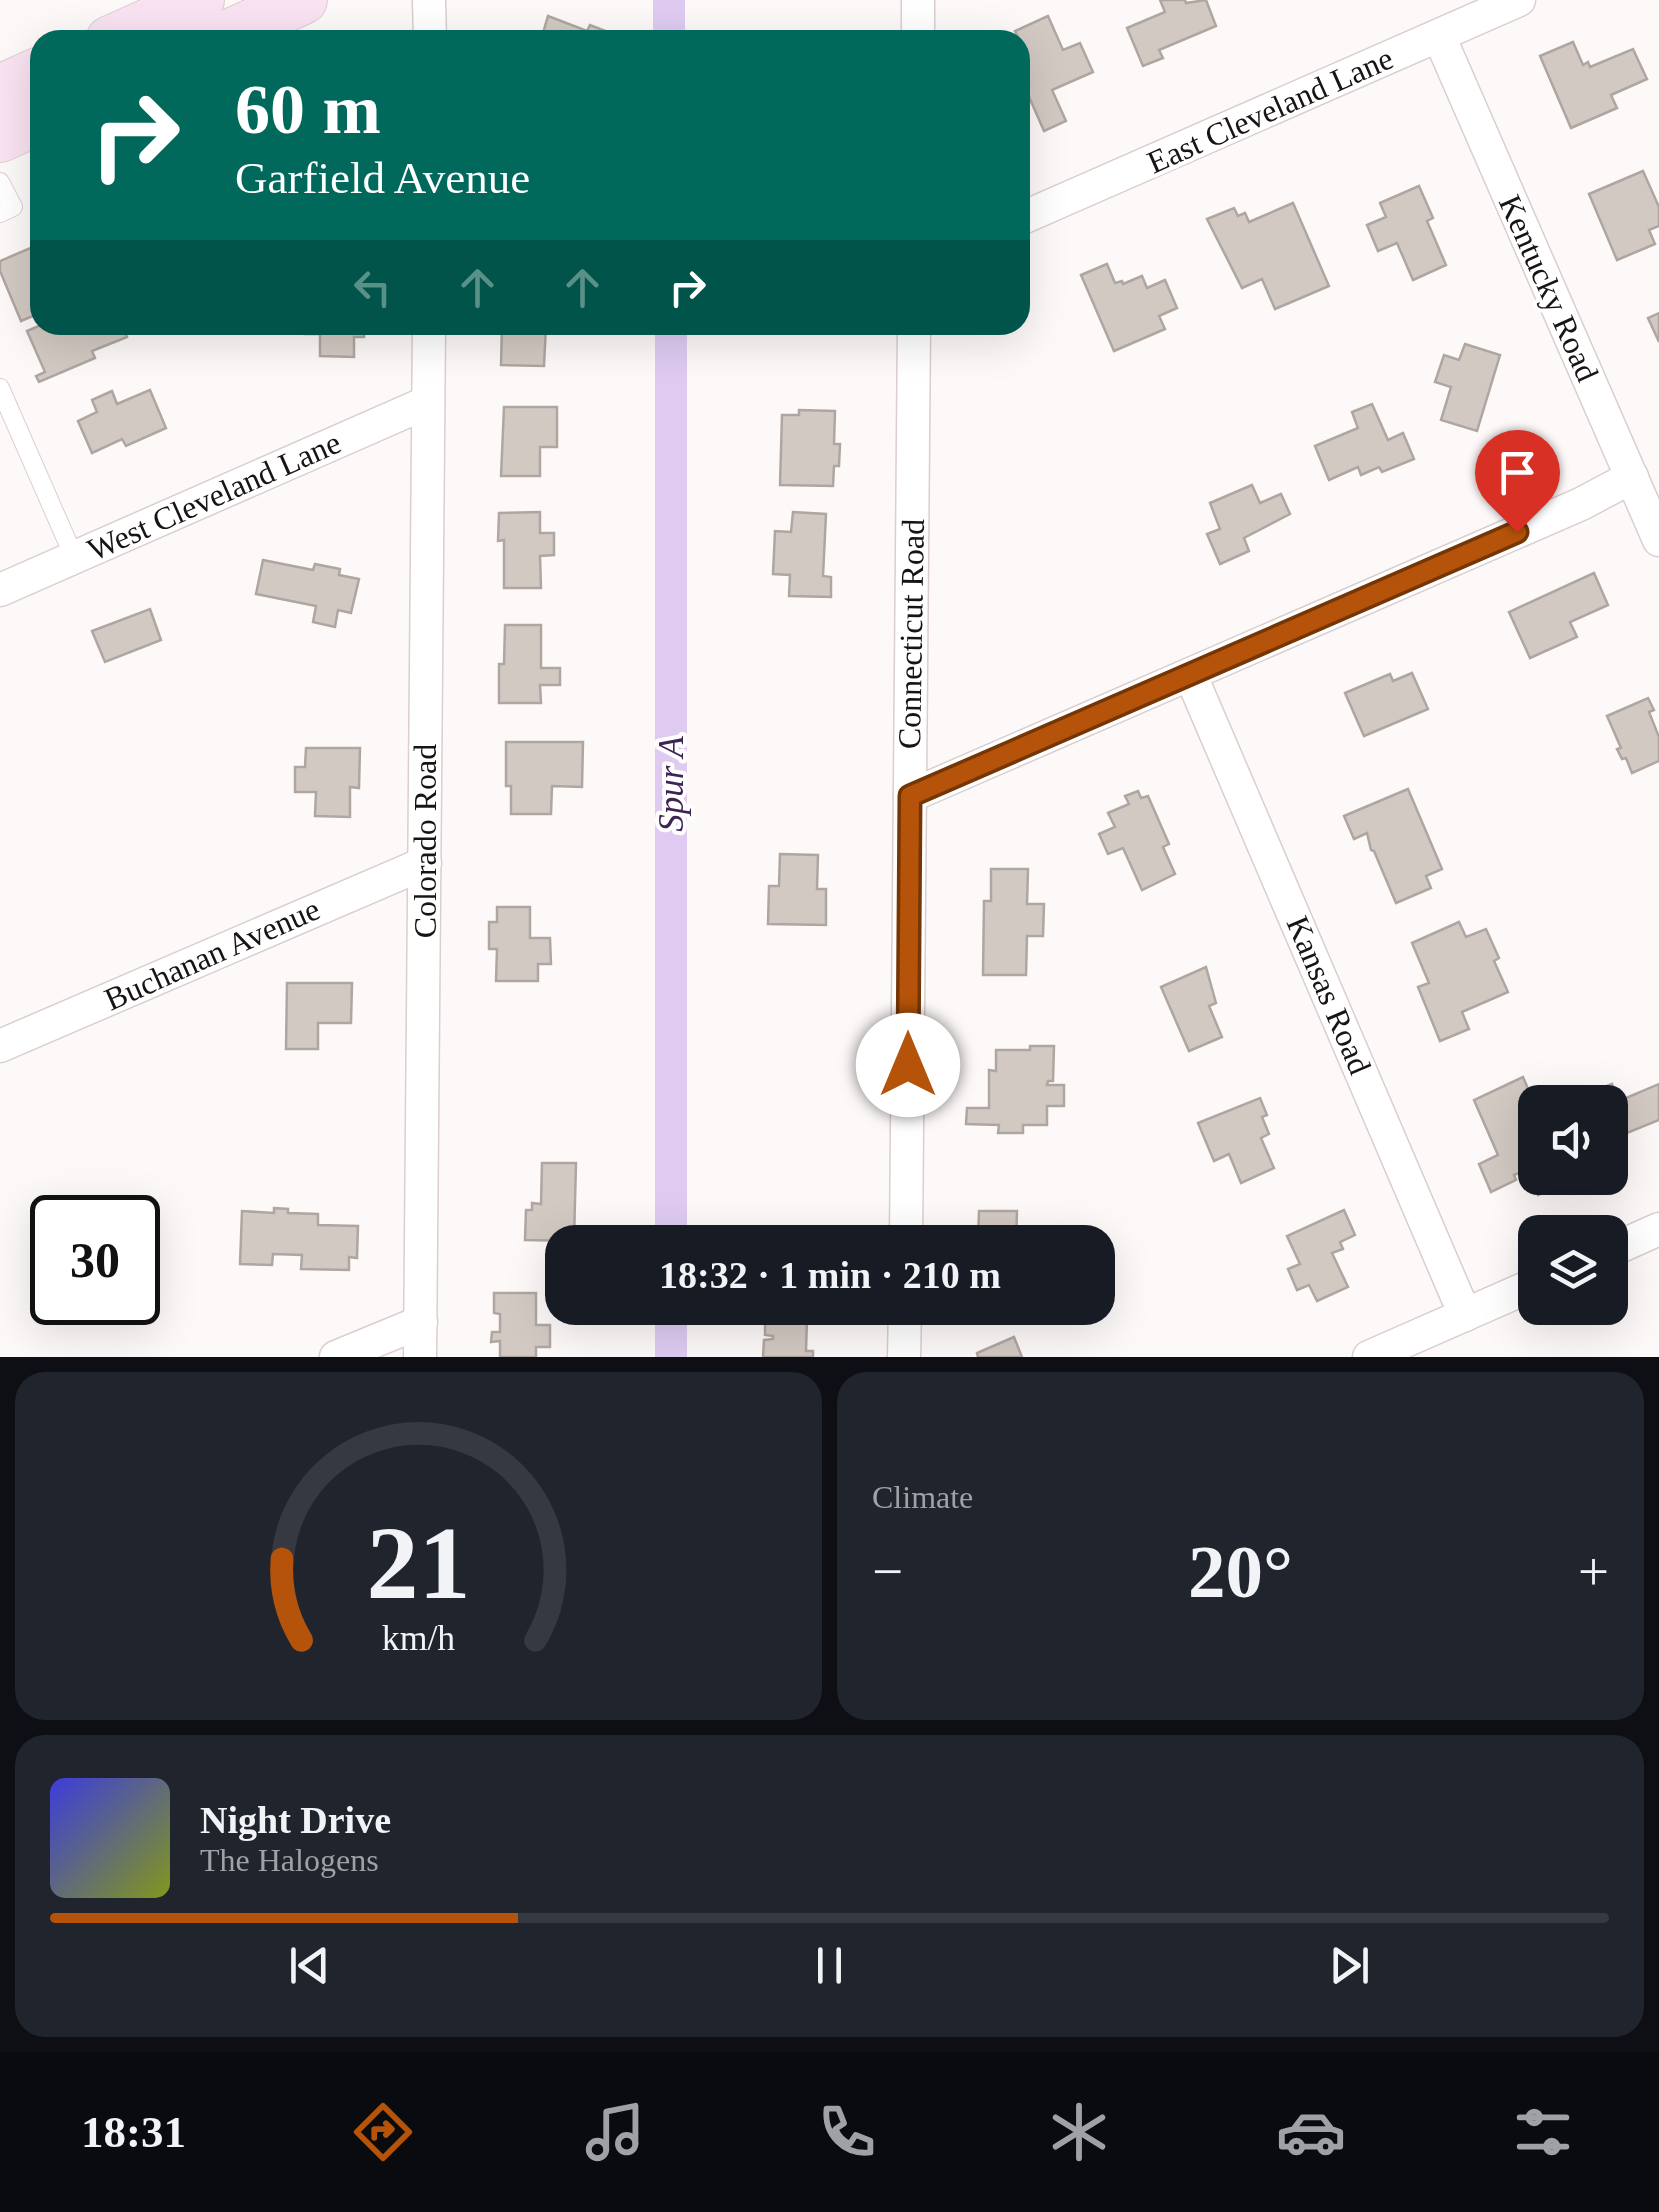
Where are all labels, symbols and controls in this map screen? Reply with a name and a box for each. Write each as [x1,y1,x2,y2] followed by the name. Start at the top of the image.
[1142,40,1398,180] street label: East Cleveland Lane
[70,70,200,200] icon: right
[235,71,381,148] text: 60 m
[235,153,530,203] text: Garfield Avenue
[1492,189,1606,387] street label: Kentucky Road
[345,260,400,315] icon: left
[450,260,505,315] icon: ahead
[555,260,610,315] icon: ahead
[660,260,715,315] icon: right
[82,424,346,568] street label: West Cleveland Lane
[1475,430,1560,533] pin
[1490,445,1545,500] icon: arrive
[891,519,931,749] street label: Connecticut Road
[652,736,691,832] water label: Spur A
[407,744,443,938] street label: Colorado Road
[99,891,325,1017] street label: Buchanan Avenue
[1280,911,1378,1079] street label: Kansas Road
[856,1013,960,1117] position arrow
[1518,1085,1628,1325] map controls
[1518,1085,1628,1195] button: sound
[30,1195,160,1325] speed limit sign: 30
[1518,1215,1628,1325] button: layers
[659,1254,1001,1296] text: 18:32 · 1 min · 210 m
[872,1479,973,1515] text: Climate
[367,1505,471,1620] text: 21
[1188,1530,1293,1613] text: 20°
[872,1541,903,1602] text: −
[1578,1541,1609,1602] text: +
[382,1618,455,1658] text: km/h
[200,1799,391,1841] text: Night Drive
[200,1842,379,1878] text: The Halogens
[282,1938,337,1993] icon: previous
[802,1938,857,1993] icon: pause
[1322,1938,1377,1993] icon: next
[348,2097,418,2167] icon: directions
[580,2097,650,2167] icon: music
[812,2097,882,2167] icon: phone
[1044,2097,1114,2167] icon: climate
[1276,2097,1346,2167] icon: car
[1508,2097,1578,2167] icon: filters
[81,2107,186,2157] text: 18:31

